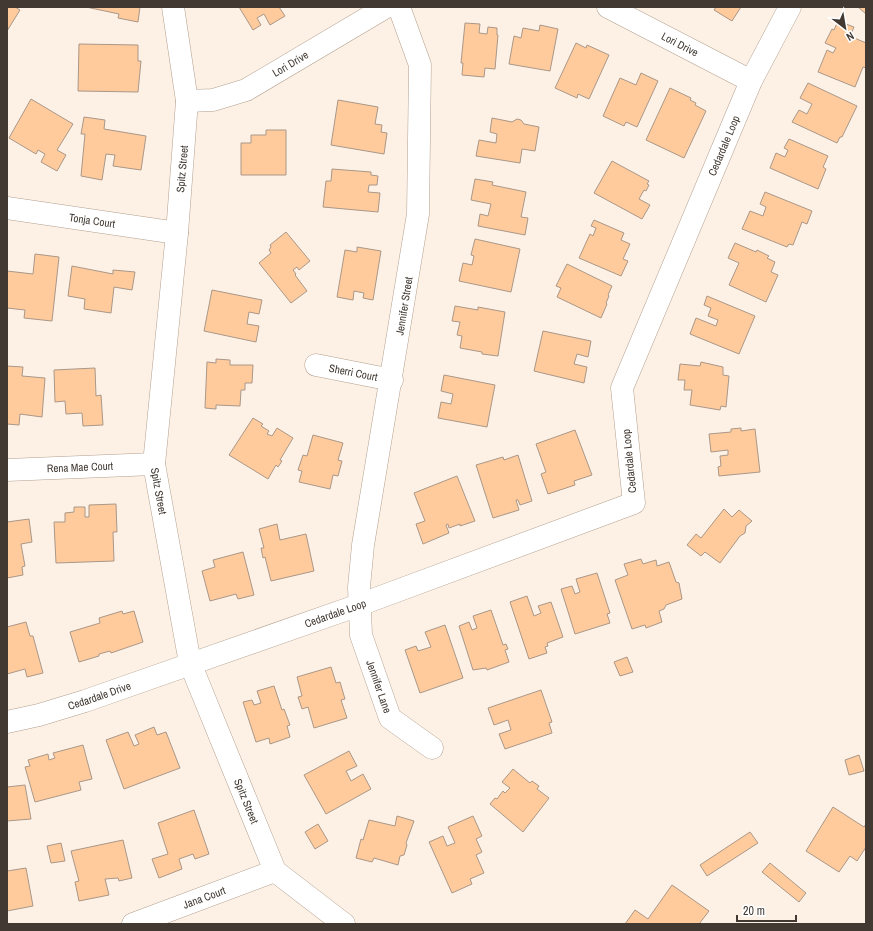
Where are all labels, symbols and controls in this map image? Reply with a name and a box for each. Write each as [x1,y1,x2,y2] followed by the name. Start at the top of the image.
[825,8,865,48] north arrow
[659,29,701,60] street label: Lori Drive
[844,29,857,44] text: N
[270,48,311,80] street label: Lori Drive
[705,113,743,178] street label: Cedardale Loop
[173,144,191,193] street label: Spitz Street
[68,210,116,231] street label: Tonja Court
[392,275,416,336] street label: Jennifer Street
[328,361,379,384] street label: Sherri Court
[619,428,639,494] street label: Cedardale Loop
[47,459,114,475] street label: Rena Mae Court
[148,467,170,516] street label: Spitz Street
[303,596,368,631] street label: Cedardale Loop
[363,658,395,715] street label: Jennifer Lane
[66,678,133,713] street label: Cedardale Drive
[231,777,262,826] street label: Spitz Street
[181,883,228,912] street label: Jana Court
[737,897,796,923] scale bar
[743,903,765,919] text: 20 m

